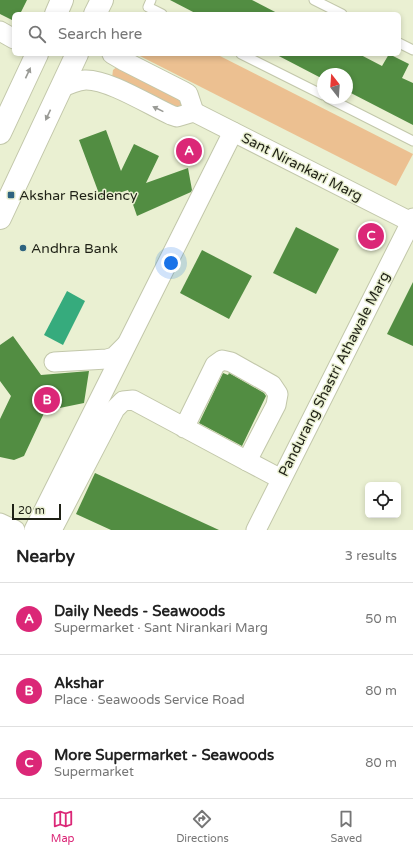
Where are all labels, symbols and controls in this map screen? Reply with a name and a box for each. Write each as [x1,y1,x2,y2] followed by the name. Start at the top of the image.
[12,12,401,56] search box
[26,23,48,45] icon: search
[58,25,142,43] text: Search here
[26,66,32,78] one-way arrow
[317,68,353,104] north arrow
[152,106,163,112] one-way arrow
[45,109,51,120] one-way arrow
[239,129,365,205] street label: Sant Nirankari Marg
[176,136,202,166] pin: A
[19,187,138,204] place label: Akshar Residency
[6,190,16,200] marker: Akshar Residency
[358,221,384,251] pin: C
[31,240,118,257] place label: Andhra Bank
[18,243,28,253] marker: Andhra Bank
[161,253,181,273] your location
[275,269,393,479] street label: Pandurang Shastri Athawale Marg
[34,385,60,415] pin: B
[365,482,401,518] map controls
[365,482,401,518] button: locate
[12,502,61,521] scale bar
[18,504,45,517] text: 20 m
[16,546,75,567] text: Nearby
[345,548,397,564] text: 3 results
[54,602,225,620] text: Daily Needs - Seawoods
[24,611,34,627] text: A
[365,611,397,627] text: 50 m
[54,620,268,636] text: Supermarket · Sant Nirankari Marg
[54,674,104,692] text: Akshar
[24,683,34,699] text: B
[365,683,397,699] text: 80 m
[54,692,245,708] text: Place · Seawoods Service Road
[54,746,274,764] text: More Supermarket - Seawoods
[24,755,34,771] text: C
[365,755,397,771] text: 80 m
[54,764,134,780] text: Supermarket
[51,808,75,845] tab: Map
[176,808,229,845] tab: Directions
[330,808,362,845] tab: Saved

